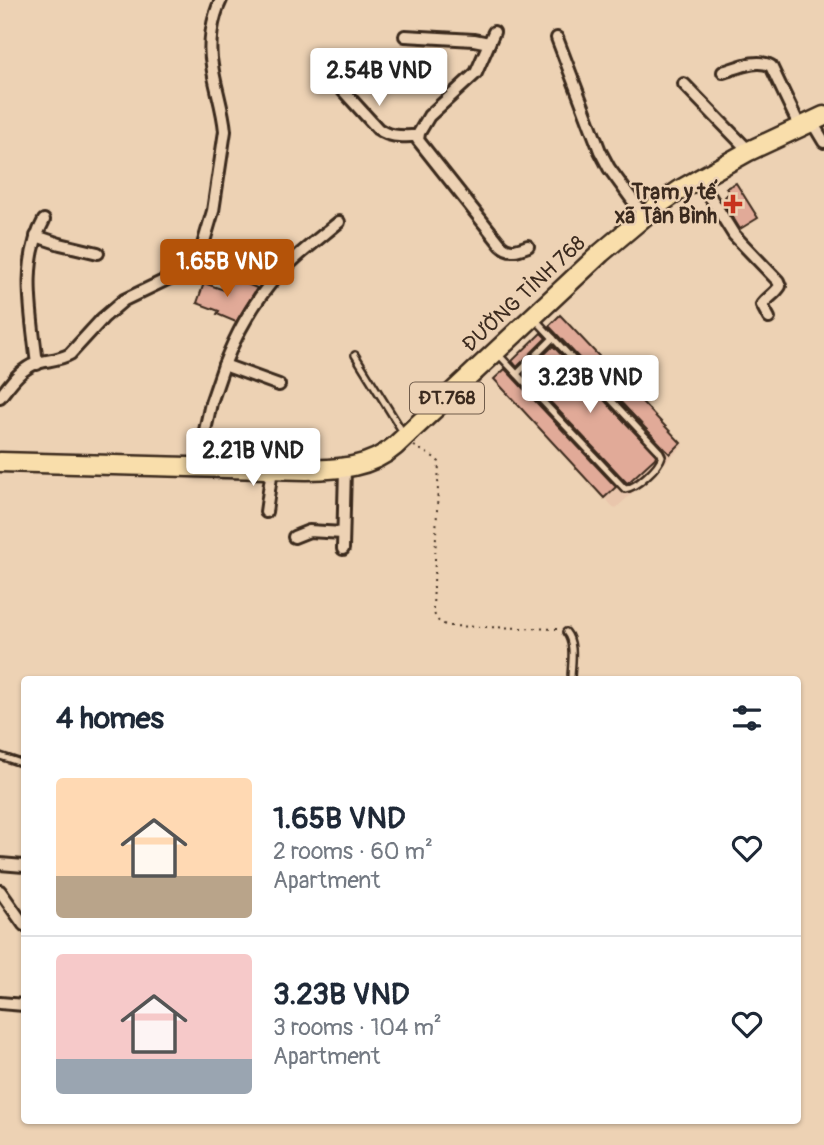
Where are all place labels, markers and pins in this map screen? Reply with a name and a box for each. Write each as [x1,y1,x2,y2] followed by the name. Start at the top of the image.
[299,48,459,108] pin: 2.54B VND
[614,179,718,230] place label: Trạm y tế xã Tân Bình
[723,194,743,214] marker: Trạm y tế xã Tân Bình
[147,240,307,299] pin: 1.65B VND
[510,356,670,415] pin: 3.23B VND
[173,428,333,488] pin: 2.21B VND

